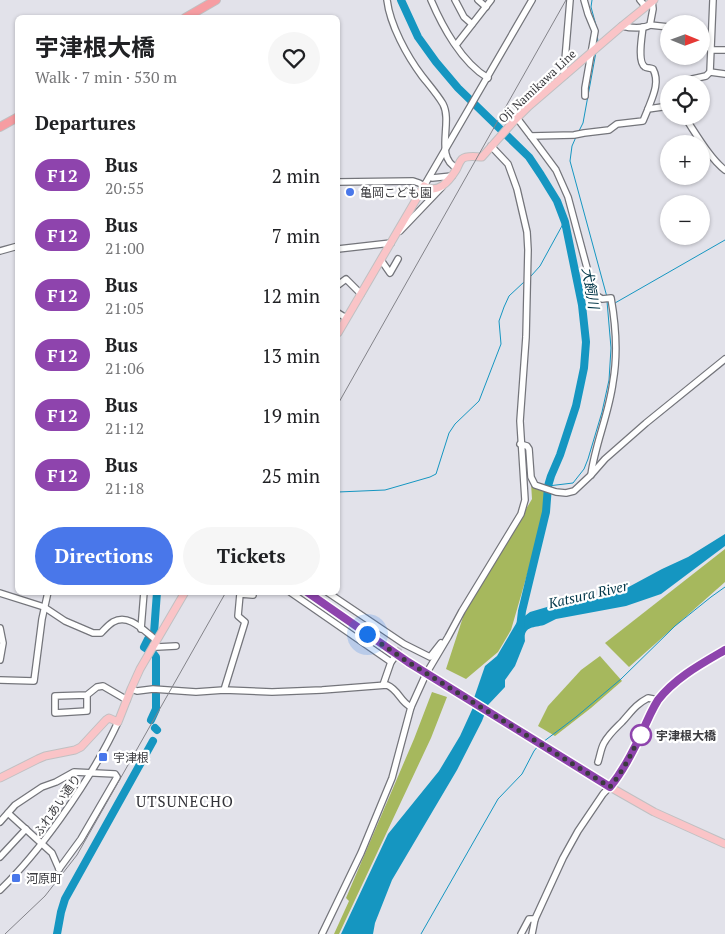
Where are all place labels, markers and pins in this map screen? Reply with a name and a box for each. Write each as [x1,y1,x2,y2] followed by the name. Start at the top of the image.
[360,185,432,200] place label: 亀岡こども園
[344,186,356,198] marker: 亀岡こども園
[630,724,652,746] marker: 宇津根大橋
[656,728,717,743] place label: 宇津根大橋
[113,750,149,765] place label: 宇津根
[97,751,109,763] marker: 宇津根
[26,871,62,886] place label: 河原町
[10,872,22,884] marker: 河原町

